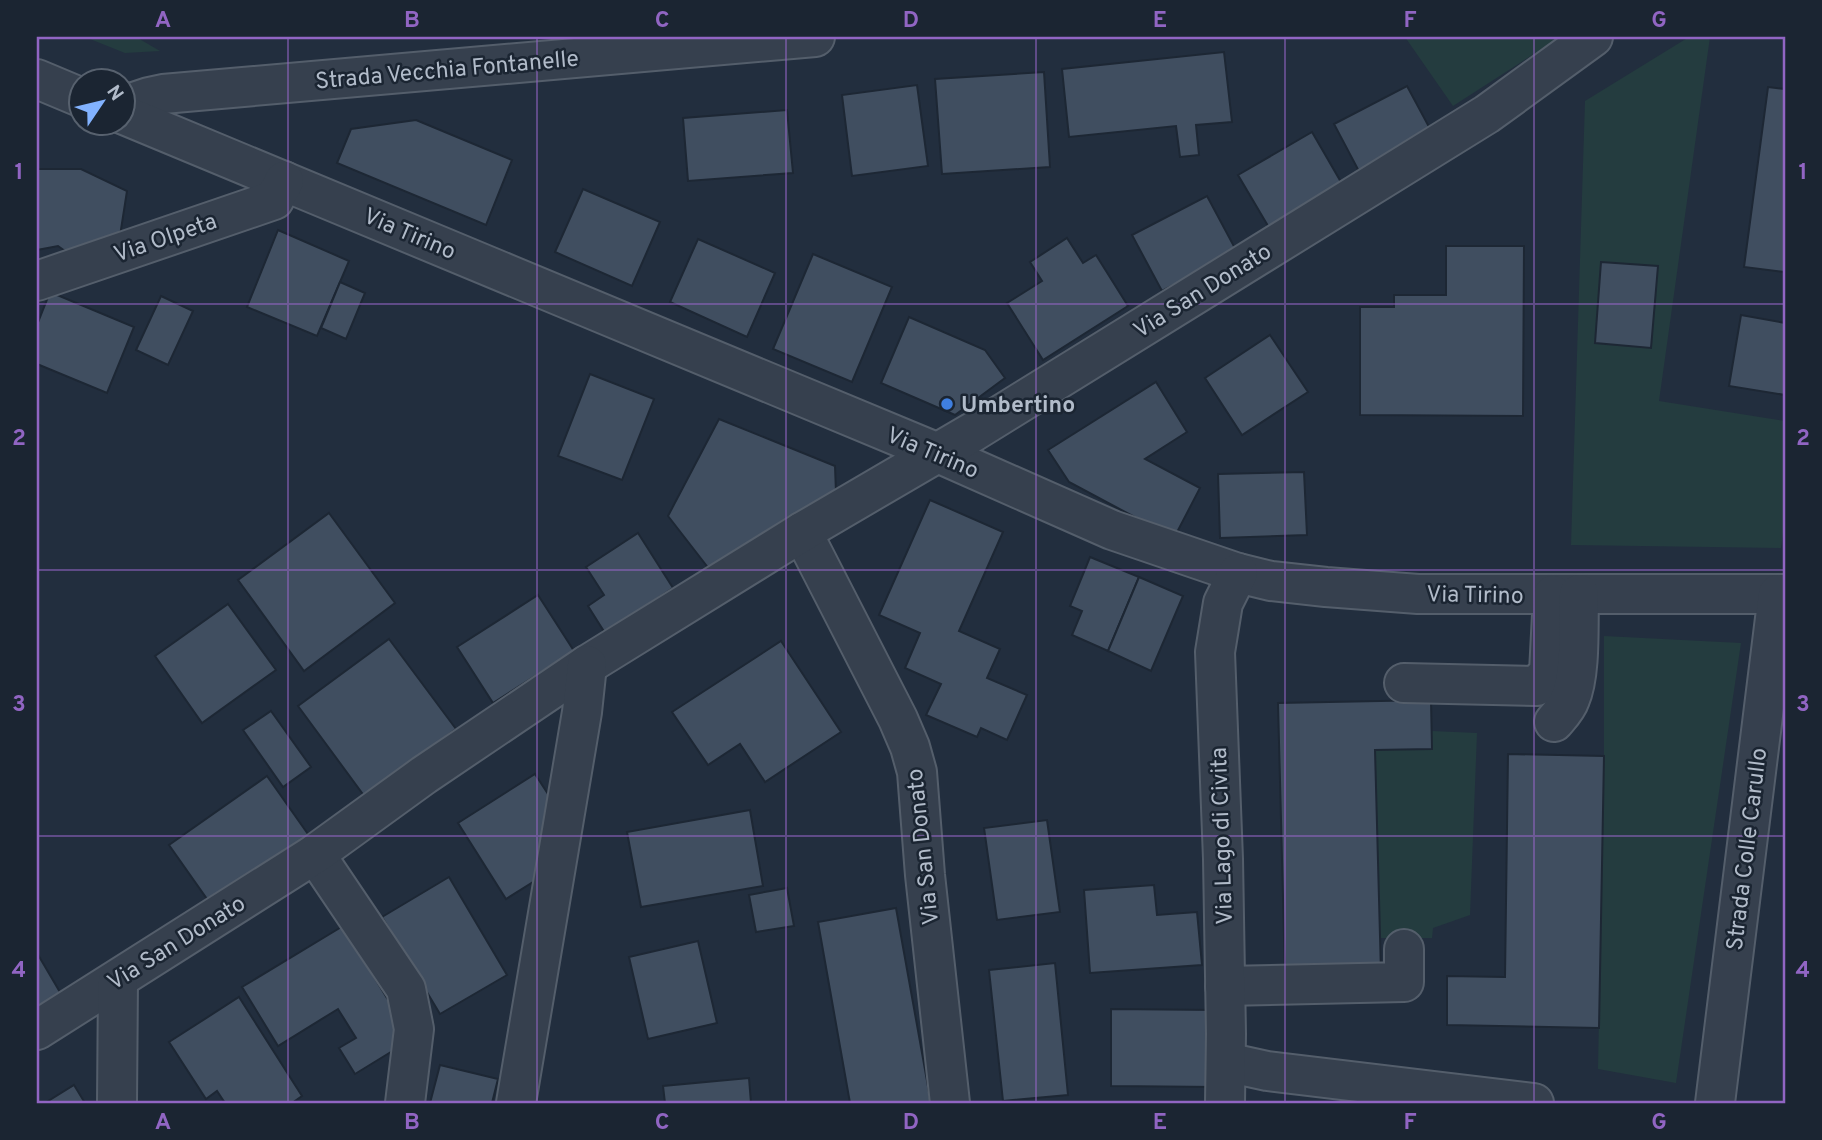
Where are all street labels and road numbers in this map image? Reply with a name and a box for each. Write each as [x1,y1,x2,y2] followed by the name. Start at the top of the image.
[314,46,580,97] street label: Strada Vecchia Fontanelle
[358,203,460,268] street label: Via Tirino
[110,208,221,271] street label: Via Olpeta
[1129,238,1278,346] street label: Via San Donato
[881,422,983,487] street label: Via Tirino
[1426,581,1524,612] street label: Via Tirino
[1722,746,1775,952] street label: Strada Colle Carullo
[1206,747,1241,925] street label: Via Lago di Civita
[902,767,947,926] street label: Via San Donato
[103,890,252,998] street label: Via San Donato

